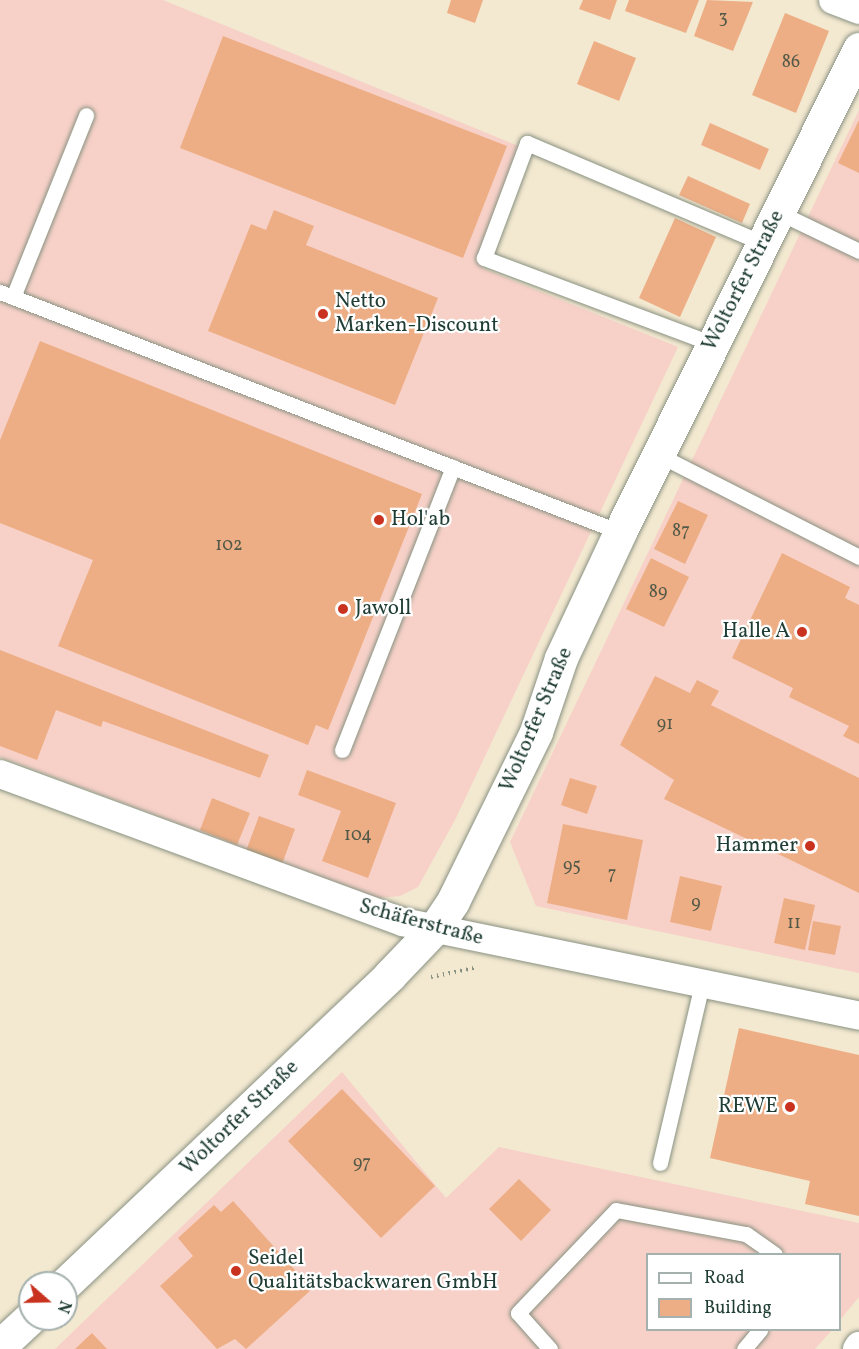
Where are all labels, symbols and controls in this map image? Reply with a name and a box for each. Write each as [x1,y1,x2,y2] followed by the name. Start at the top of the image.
[718,8,728,30] house number: 3
[782,52,800,74] house number: 86
[698,206,790,356] street label: Woltorfer Straße
[335,289,499,339] place label: Netto Marken-Discount
[316,307,330,321] marker: Netto Marken-Discount
[391,507,450,533] place label: Hol'ab
[372,513,386,527] marker: Hol'ab
[672,521,690,543] house number: 87
[215,535,243,557] house number: 102
[649,582,667,604] house number: 89
[355,596,411,622] place label: Jawoll
[336,602,350,616] marker: Jawoll
[722,619,790,645] place label: Halle A
[795,625,809,639] marker: Halle A
[495,644,579,796] street label: Woltorfer Straße
[657,714,673,736] house number: 91
[344,825,372,847] house number: 104
[716,833,798,859] place label: Hammer
[803,839,817,853] marker: Hammer
[563,856,581,878] house number: 95
[608,864,616,886] house number: 7
[691,893,701,915] house number: 9
[356,894,486,952] street label: Schäferstraße
[787,913,801,935] house number: 11
[176,1055,304,1181] street label: Woltorfer Straße
[718,1094,778,1120] place label: REWE
[783,1100,797,1114] marker: REWE
[353,1153,371,1175] house number: 97
[248,1246,498,1296] place label: Seidel Qualitätsbackwaren GmbH
[646,1253,841,1331] legend
[229,1264,243,1278] marker: Seidel Qualitätsbackwaren GmbH
[704,1266,745,1291] text: Road
[18,1271,78,1331] north arrow
[704,1296,772,1321] text: Building
[51,1297,75,1316] text: N

